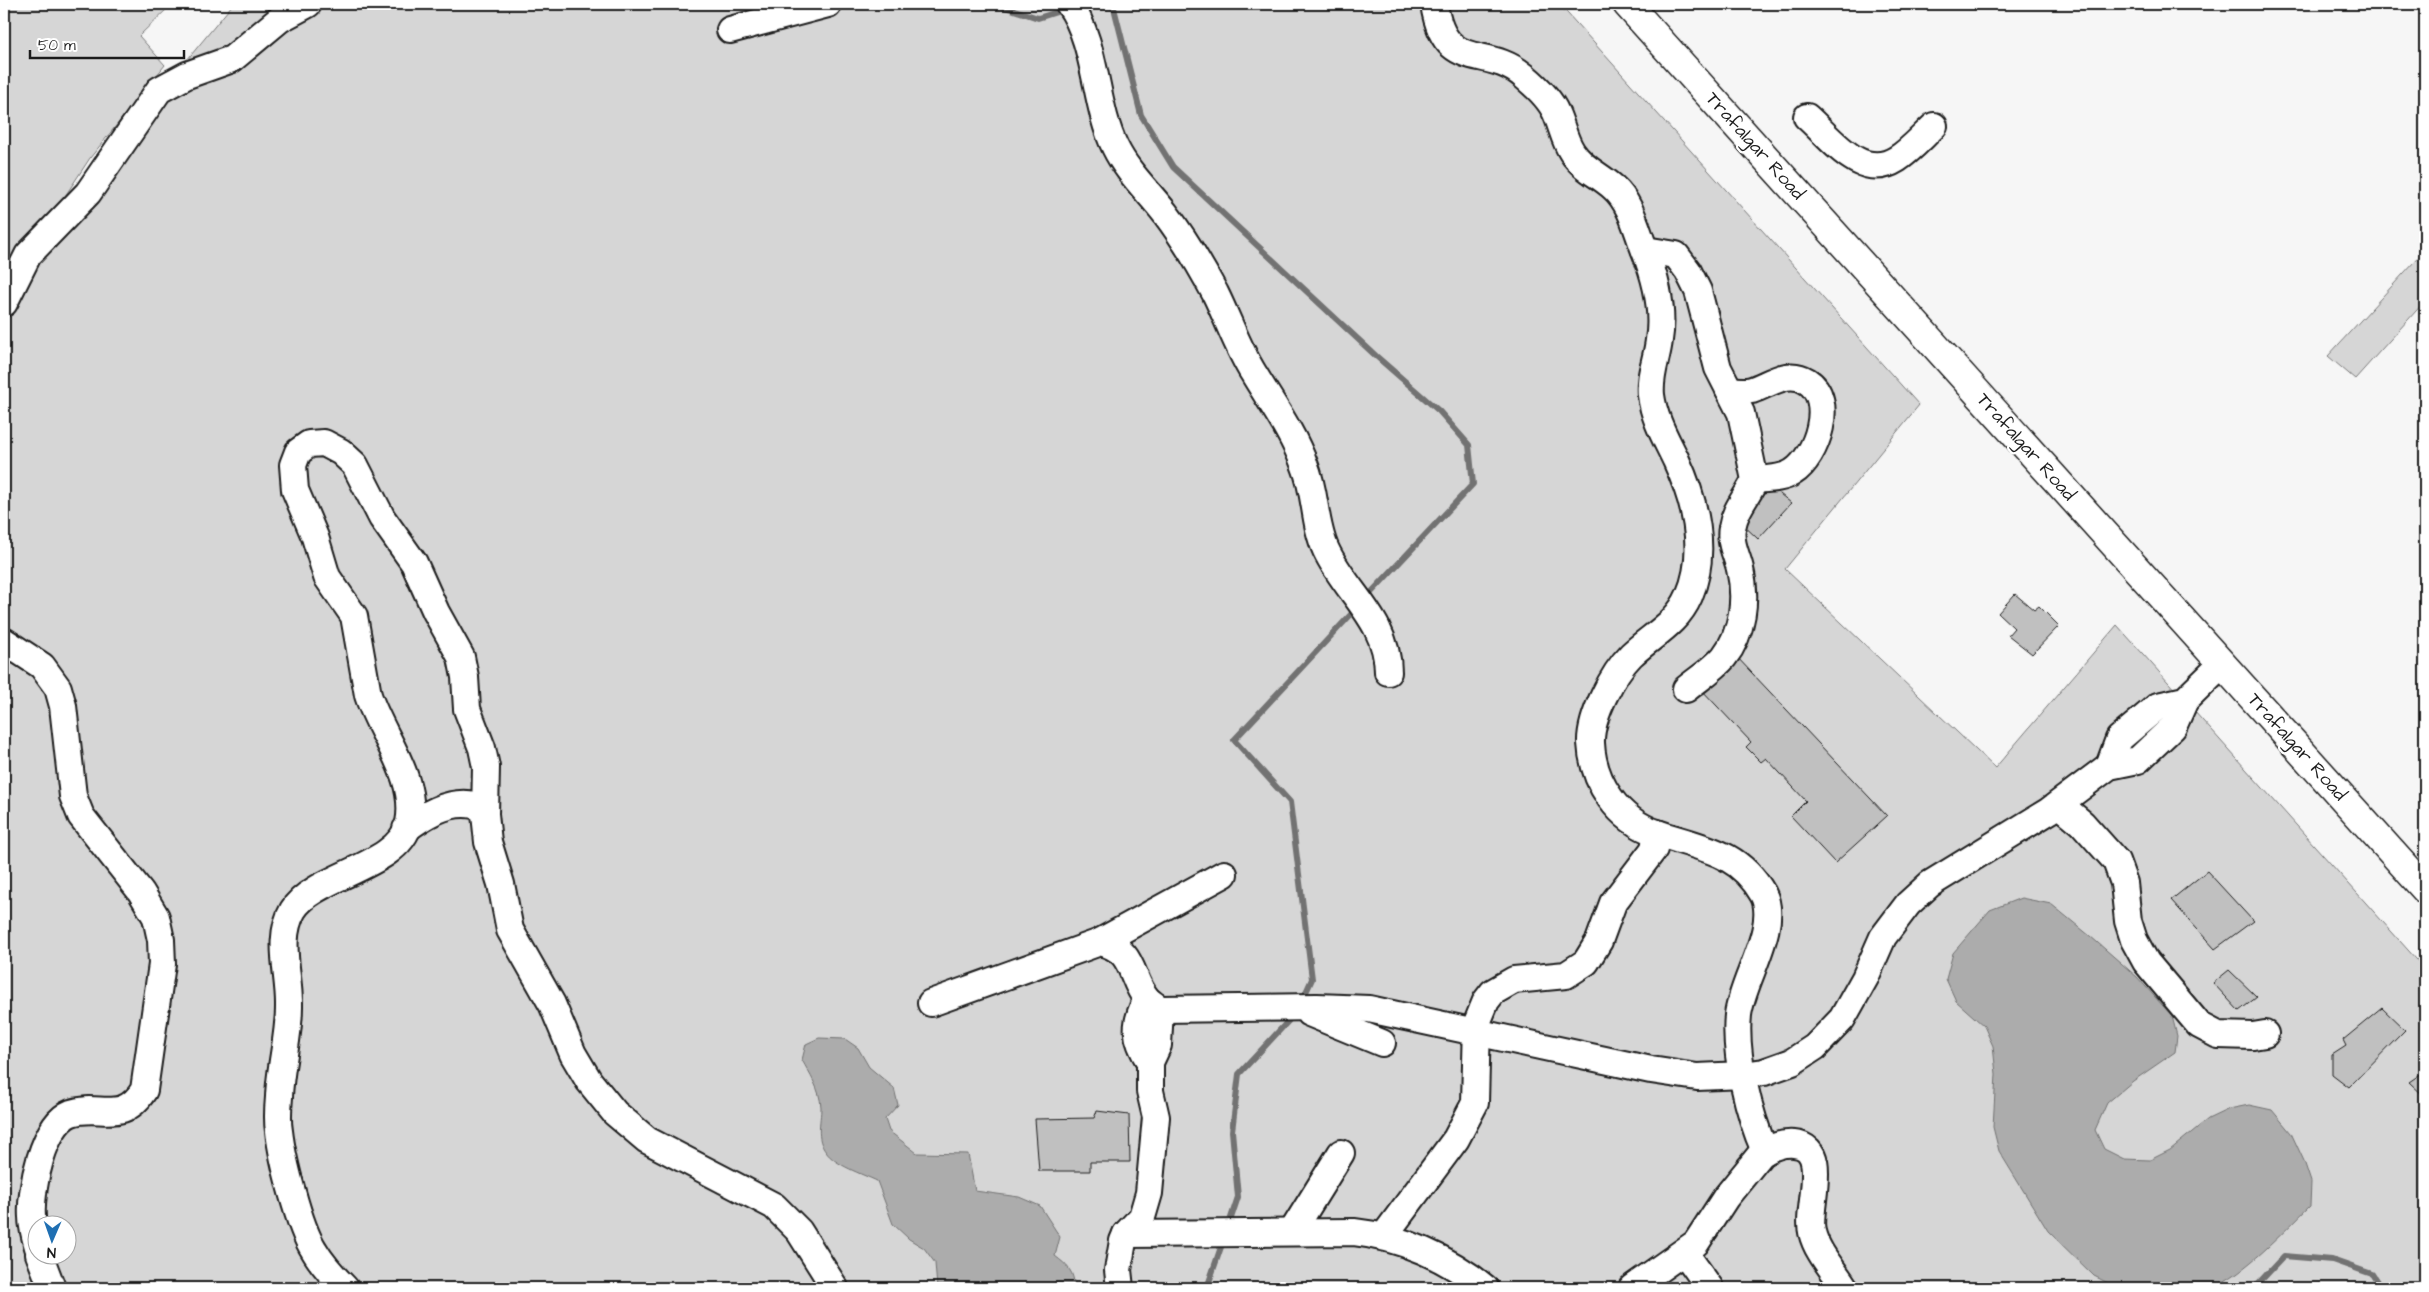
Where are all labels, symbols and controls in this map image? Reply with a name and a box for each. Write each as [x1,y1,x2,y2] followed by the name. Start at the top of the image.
[30,28,184,60] scale bar
[38,35,76,56] text: 50 m
[1698,86,1811,207] street label: Trafalgar Road
[1969,387,2082,508] street label: Trafalgar Road
[2240,687,2353,808] street label: Trafalgar Road
[28,1214,78,1264] north arrow
[47,1242,56,1262] text: N

